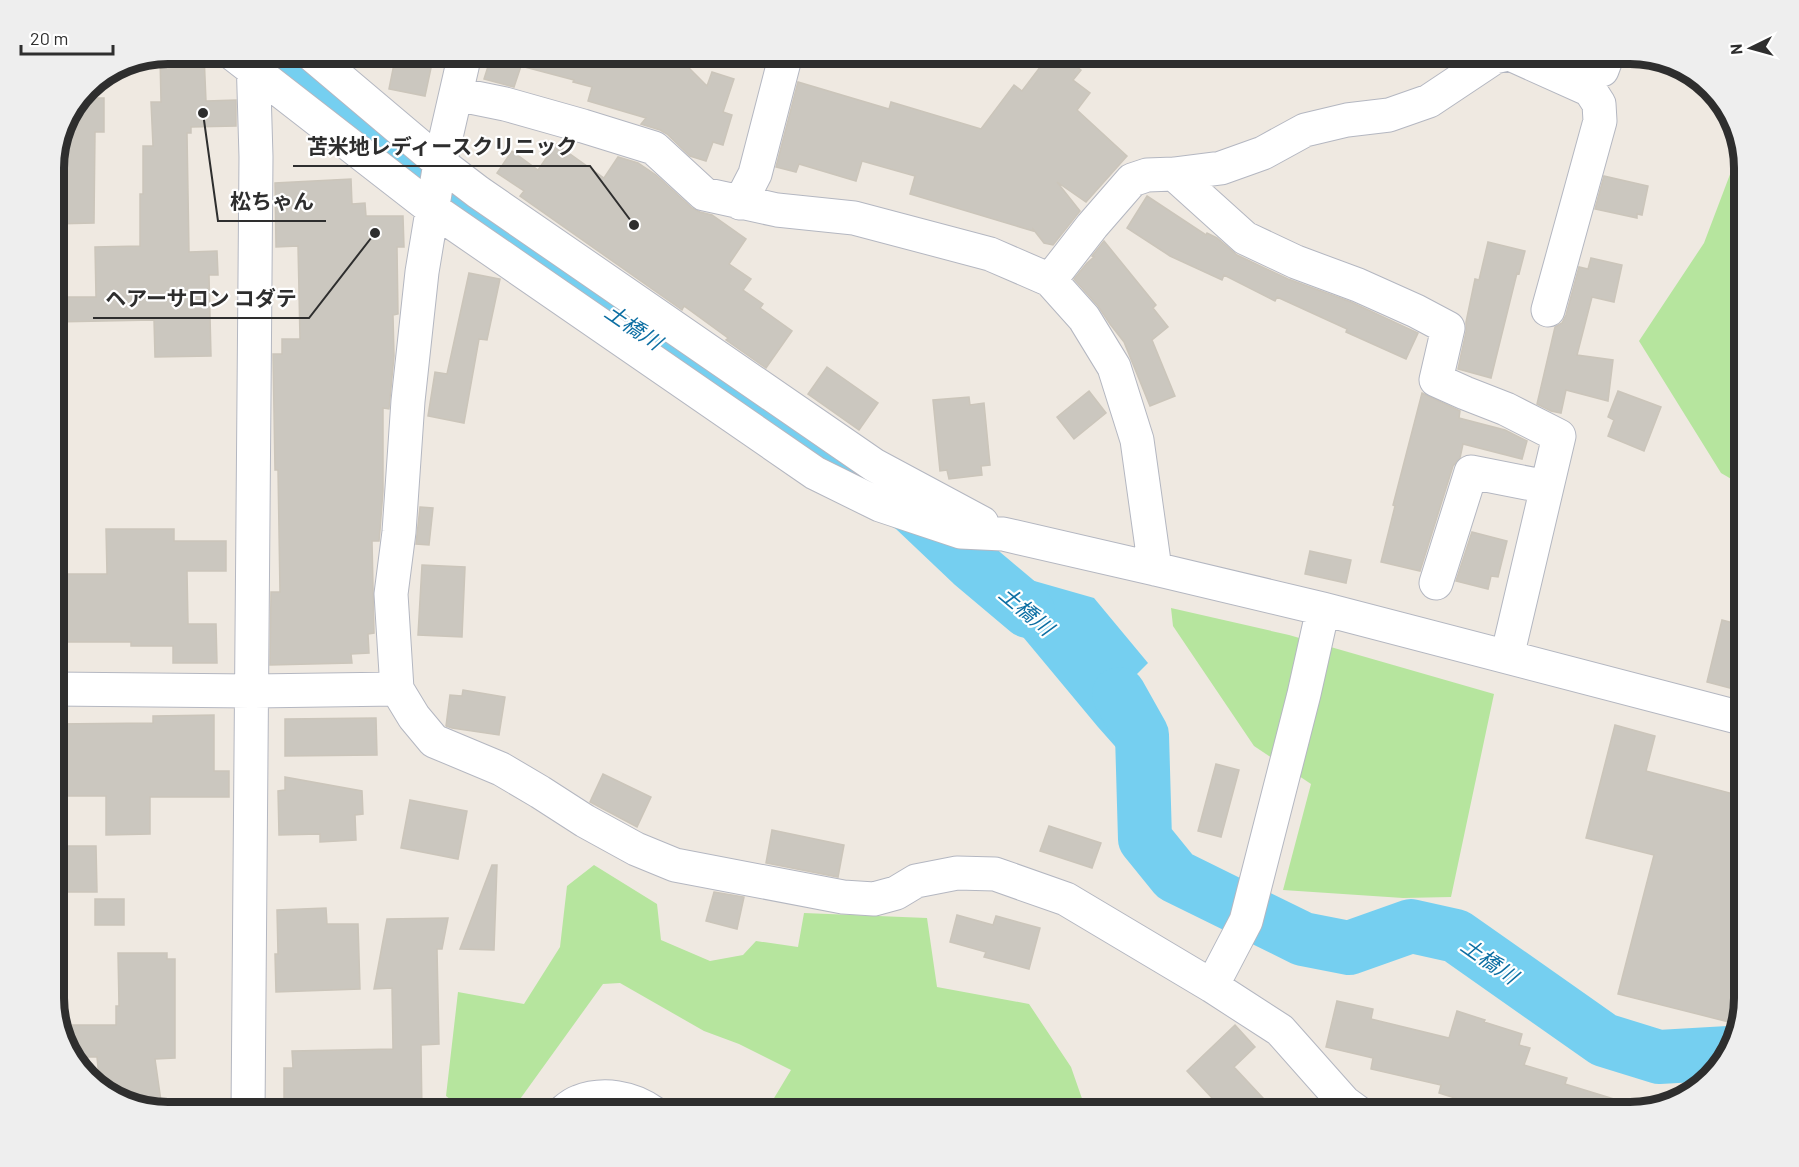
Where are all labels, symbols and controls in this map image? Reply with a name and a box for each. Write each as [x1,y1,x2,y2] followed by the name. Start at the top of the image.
[21,18,112,56] scale bar
[1721,18,1781,78] north arrow
[30,27,68,49] text: 20 m
[1726,43,1745,55] text: N
[293,127,590,166] callout: 苫米地レディースクリニック
[307,133,577,158] text: 苫米地レディースクリニック
[218,182,326,221] callout: 松ちゃん
[230,188,314,213] text: 松ちゃん
[93,279,309,318] callout: ヘアーサロン コダテ
[105,285,297,310] text: ヘアーサロン コダテ
[601,298,669,355] water label: 土橋川
[995,580,1061,641] water label: 土橋川
[1457,932,1525,989] water label: 土橋川

